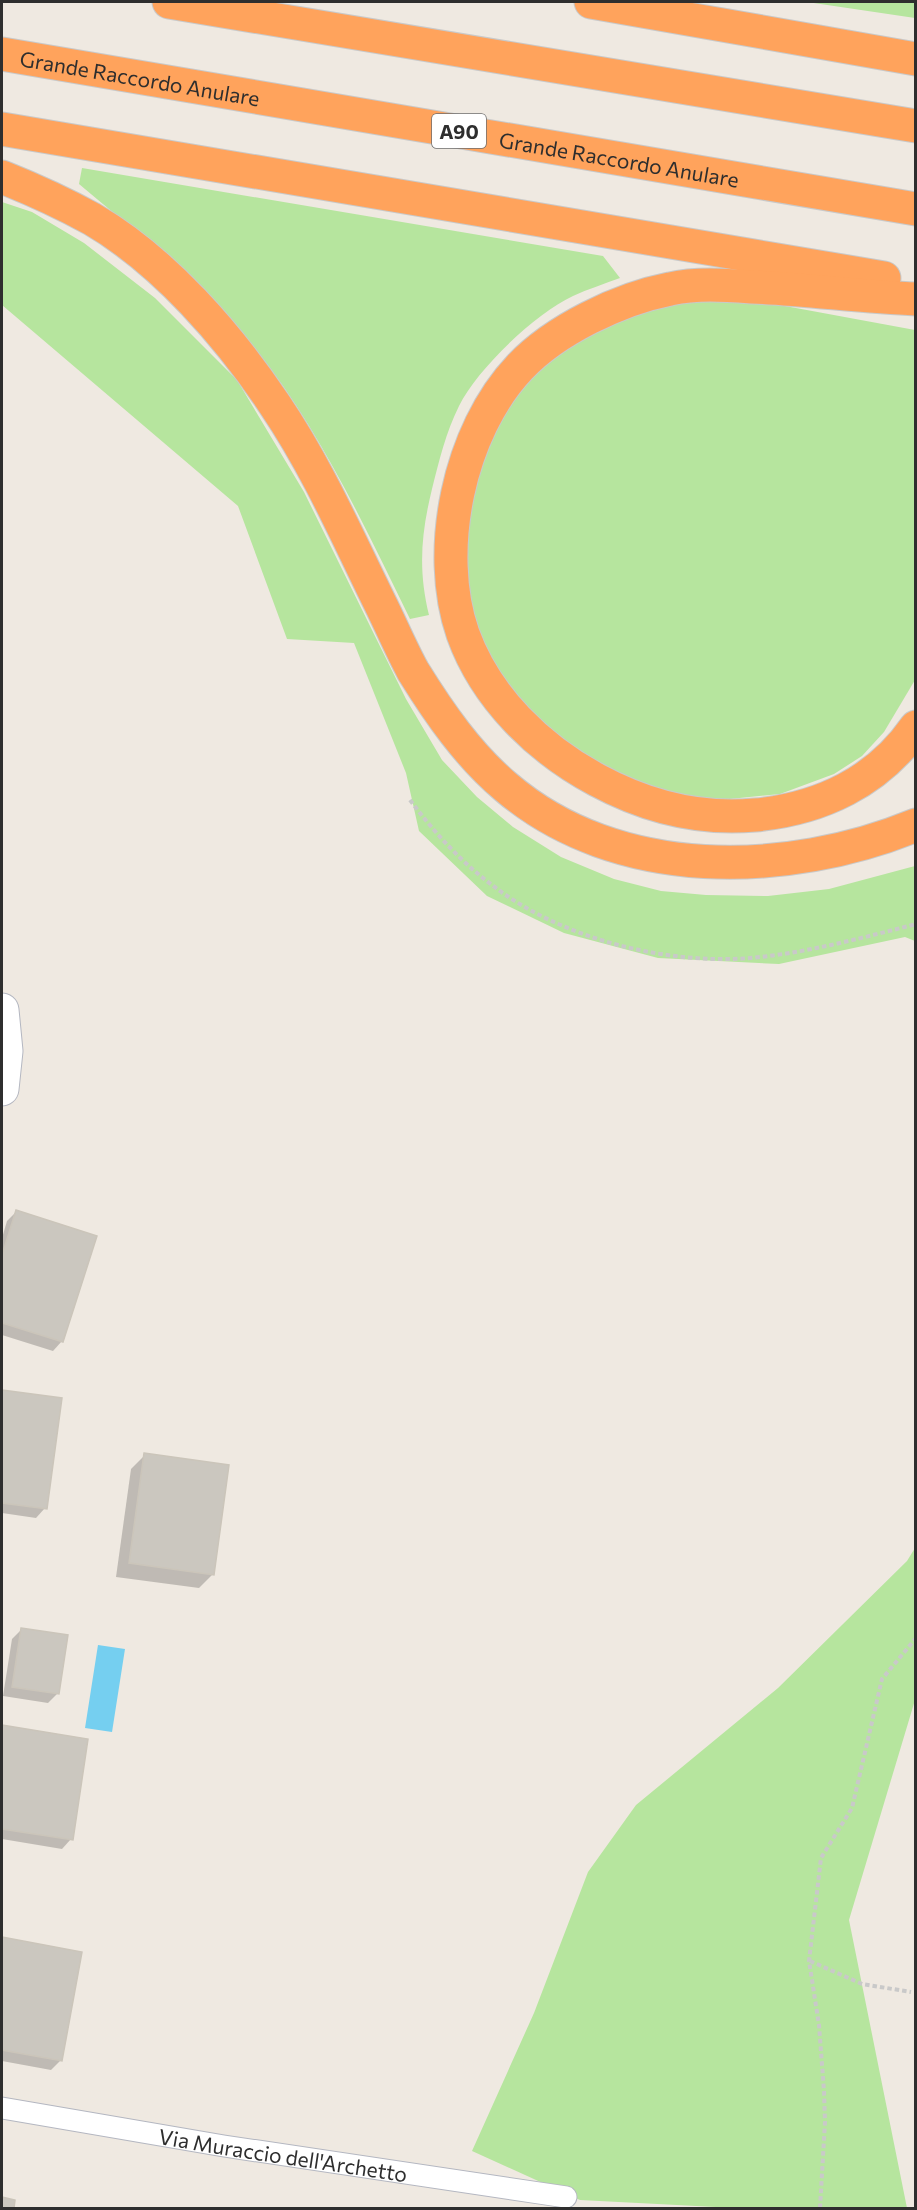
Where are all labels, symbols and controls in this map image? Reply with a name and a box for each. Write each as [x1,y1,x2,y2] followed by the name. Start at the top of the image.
[18,45,262,110] street label: Grande Raccordo Anulare
[432,114,486,148] road number: A90
[497,126,741,191] street label: Grande Raccordo Anulare
[157,2123,409,2186] street label: Via Muraccio dell'Archetto

